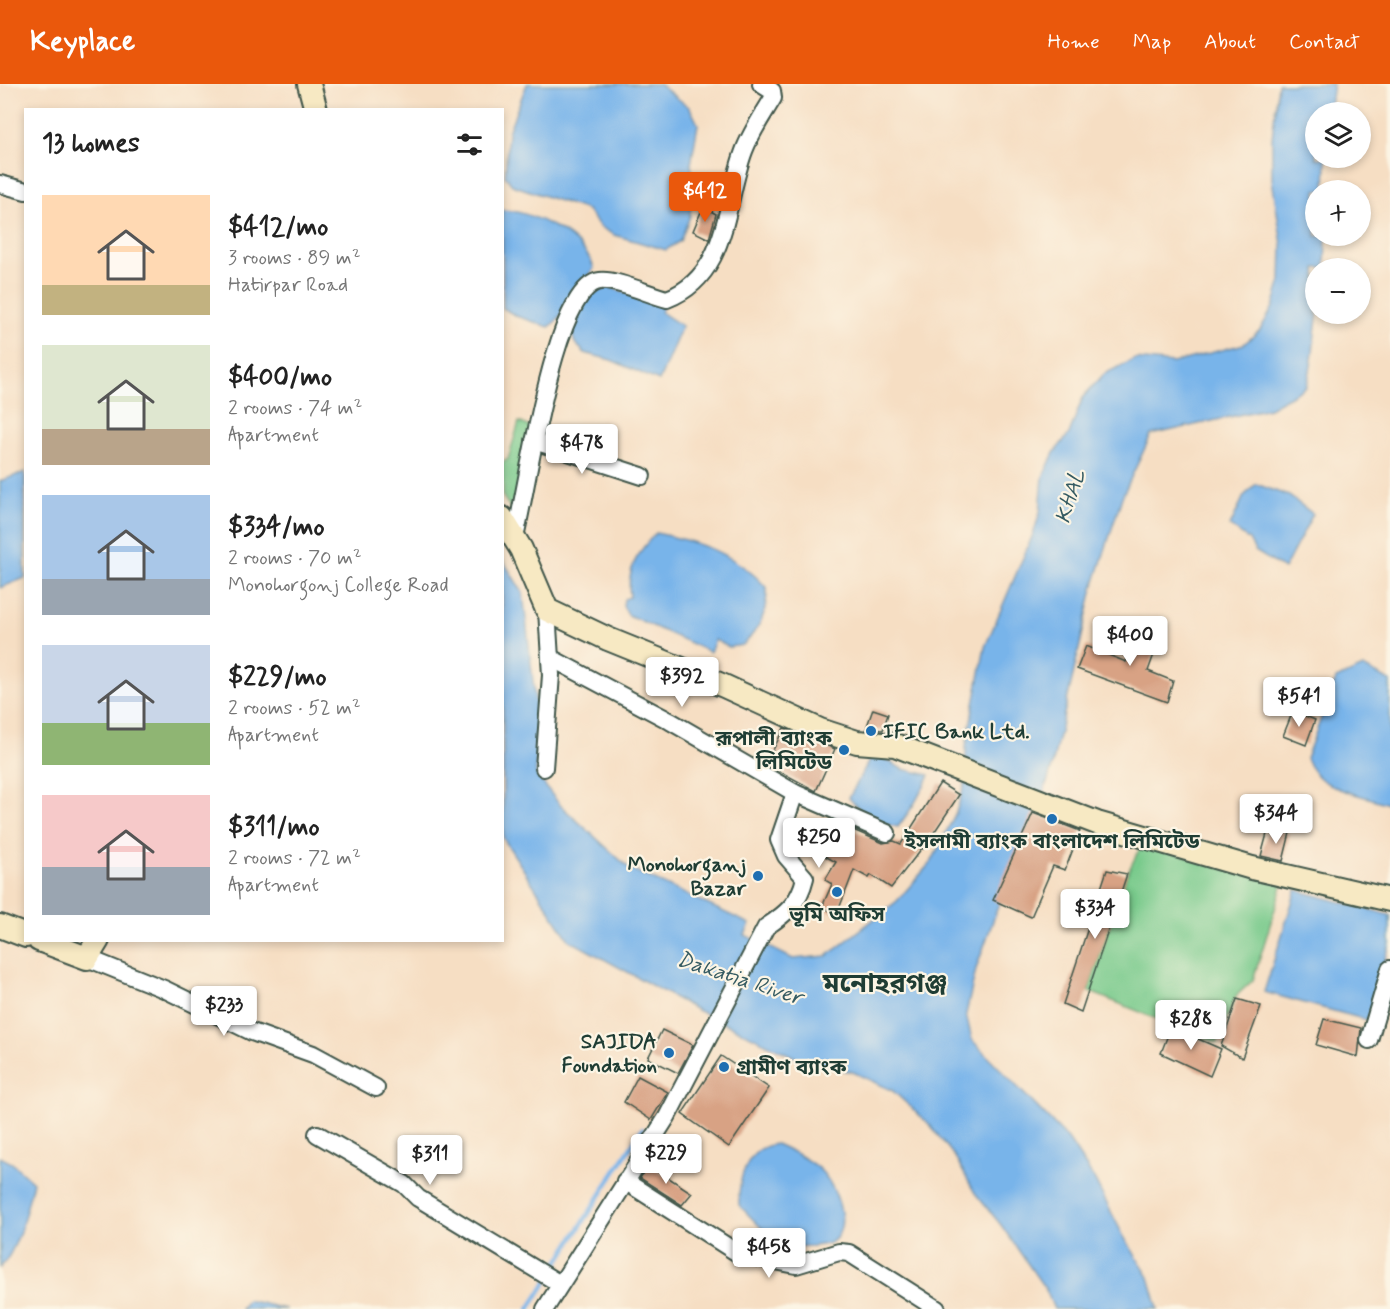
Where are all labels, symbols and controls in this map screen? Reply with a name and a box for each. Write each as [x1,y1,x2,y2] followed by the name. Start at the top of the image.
[30,24,135,61] text: Keyplace
[1048,28,1100,56] text: Home
[1133,28,1171,56] text: Map
[1204,28,1256,56] text: About
[1289,28,1360,56] text: Contact
[1305,102,1371,324] map controls
[1305,102,1371,168] button: layers
[42,127,140,161] text: 13 homes
[453,128,486,161] icon: filters
[669,172,741,223] pin: $412
[683,178,727,205] text: $412
[1305,180,1371,246] button: +
[228,211,328,245] text: $412/mo
[90,219,162,291] icon: home
[228,245,361,272] text: 3 rooms · 89 m²
[1305,258,1371,324] button: −
[228,272,348,299] text: Hatirpar Road
[228,361,332,395] text: $400/mo
[90,369,162,441] icon: home
[228,395,362,422] text: 2 rooms · 74 m²
[228,422,319,449] text: Apartment
[546,424,618,475] pin: $478
[560,430,604,457] text: $478
[1049,466,1092,527] water label: KHAL
[228,511,325,545] text: $334/mo
[90,519,162,591] icon: home
[228,545,362,572] text: 2 rooms · 70 m²
[228,572,449,599] text: Monohorgonj College Road
[1094,616,1166,667] pin: $400
[1107,622,1153,649] text: $400
[646,657,718,708] pin: $392
[228,661,327,695] text: $229/mo
[660,663,704,690] text: $392
[90,669,162,741] icon: home
[1263,677,1335,728] pin: $541
[1277,683,1321,710] text: $541
[228,695,361,722] text: 2 rooms · 52 m²
[883,718,1030,746] place label: IFIC Bank Ltd.
[228,722,319,749] text: Apartment
[864,724,878,738] marker: IFIC Bank Ltd.
[714,725,833,777] place label: রূপালী ব্যাংক লিমিটেড
[837,743,851,757] marker: রূপালী ব্যাংক লিমিটেড
[1240,794,1312,845] pin: $344
[1254,800,1298,827] text: $344
[228,811,320,845] text: $311/mo
[1045,812,1059,826] marker: ইসলামী ব্যাংক বাংলাদেশ লিমিটেড
[783,818,855,869] pin: $250
[90,819,162,891] icon: home
[797,824,841,851] text: $250
[903,828,1200,856] place label: ইসলামী ব্যাংক বাংলাদেশ লিমিটেড
[228,845,361,872] text: 2 rooms · 72 m²
[627,851,747,903] place label: Monohorganj Bazar
[751,869,765,883] marker: Monohorganj Bazar
[228,872,319,899] text: Apartment
[830,885,844,899] marker: ভূমি অফিস
[1059,889,1131,940] pin: $334
[1074,895,1116,922] text: $334
[788,901,885,929] place label: ভূমি অফিস
[673,945,808,1013] water label: Dakatia River
[822,967,947,1002] district label: মনোহরগঞ্জ
[188,986,260,1037] pin: $233
[205,992,243,1019] text: $233
[1155,1000,1227,1051] pin: $288
[1169,1006,1213,1033] text: $288
[562,1028,657,1080] place label: SAJIDA Foundation
[662,1046,676,1060] marker: SAJIDA Foundation
[736,1054,848,1082] place label: গ্রামীণ ব্যাংক
[717,1060,731,1074] marker: গ্রামীণ ব্যাংক
[630,1134,702,1185] pin: $229
[394,1135,466,1186] pin: $311
[645,1140,687,1167] text: $229
[411,1141,449,1168] text: $311
[733,1228,805,1279] pin: $458
[747,1234,791,1261] text: $458

